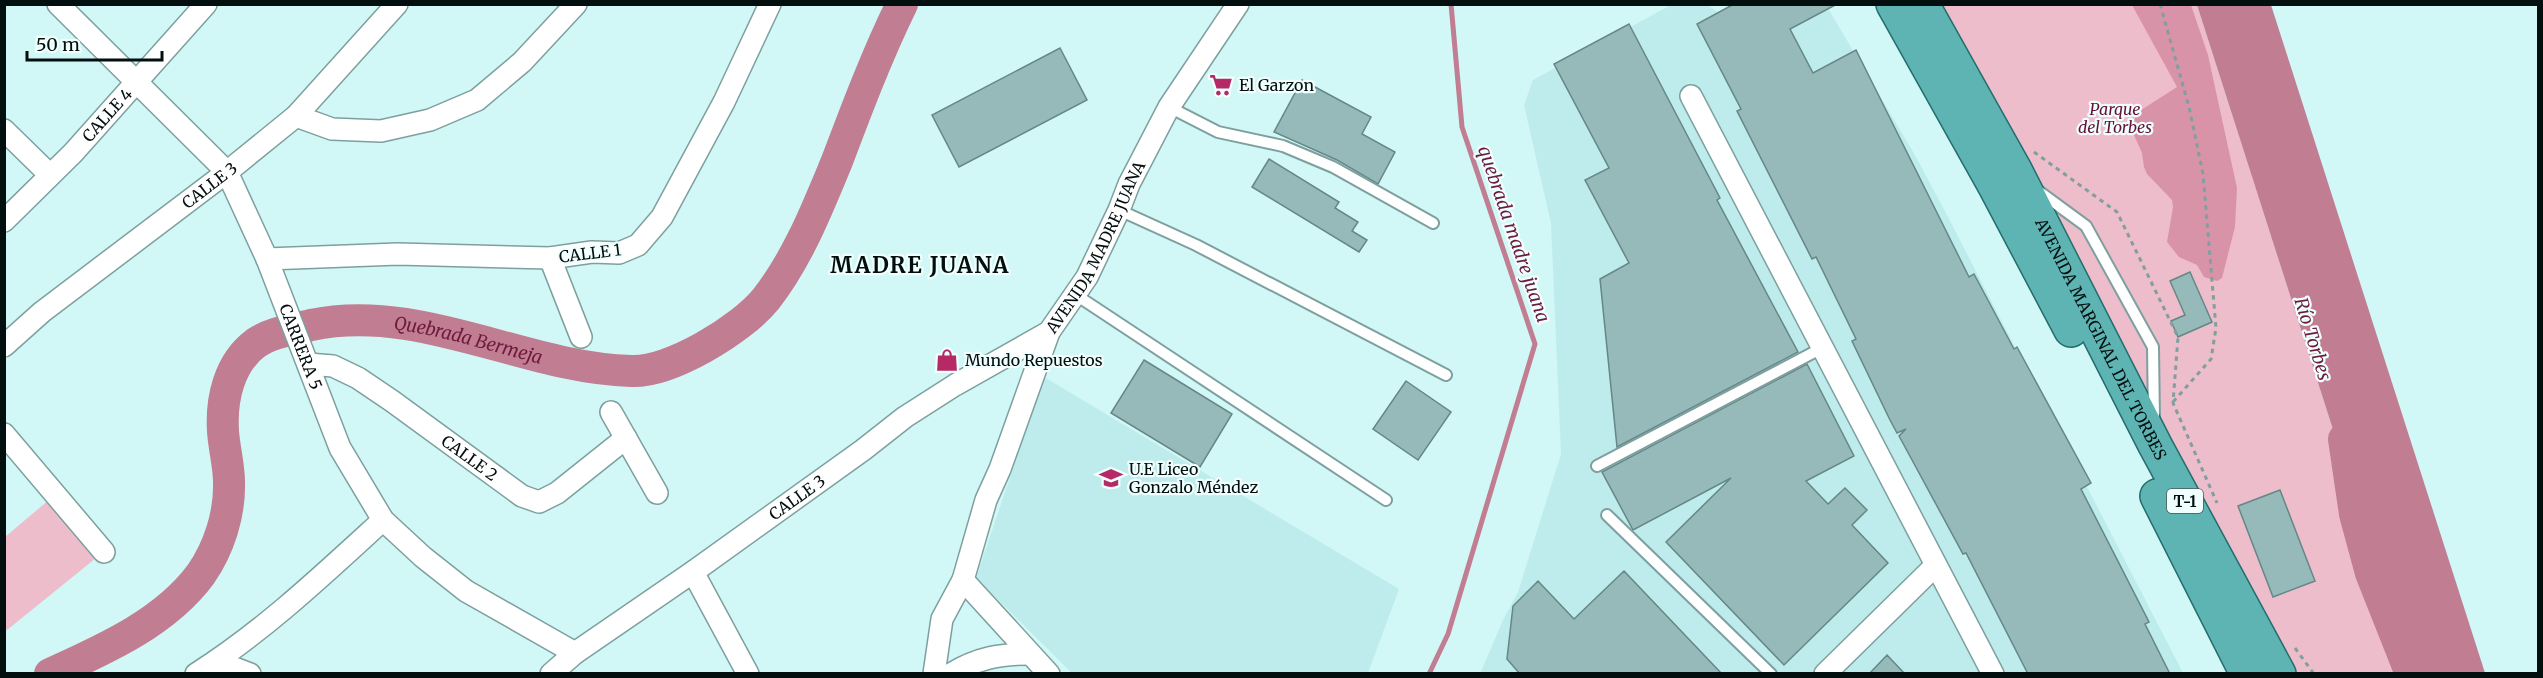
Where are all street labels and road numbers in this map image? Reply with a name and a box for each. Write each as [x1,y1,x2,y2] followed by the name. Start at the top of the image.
[78,84,136,146] street label: CALLE 4
[1041,157,1150,338] street label: AVENIDA MADRE JUANA
[178,158,241,213] street label: CALLE 3
[2031,214,2171,463] street label: AVENIDA MARGINAL DEL TORBES
[558,239,622,267] street label: CALLE 1
[275,301,326,392] street label: CARRERA 5
[438,431,502,485] street label: CALLE 2
[765,470,829,524] street label: CALLE 3
[2167,489,2203,513] road number: T-1

